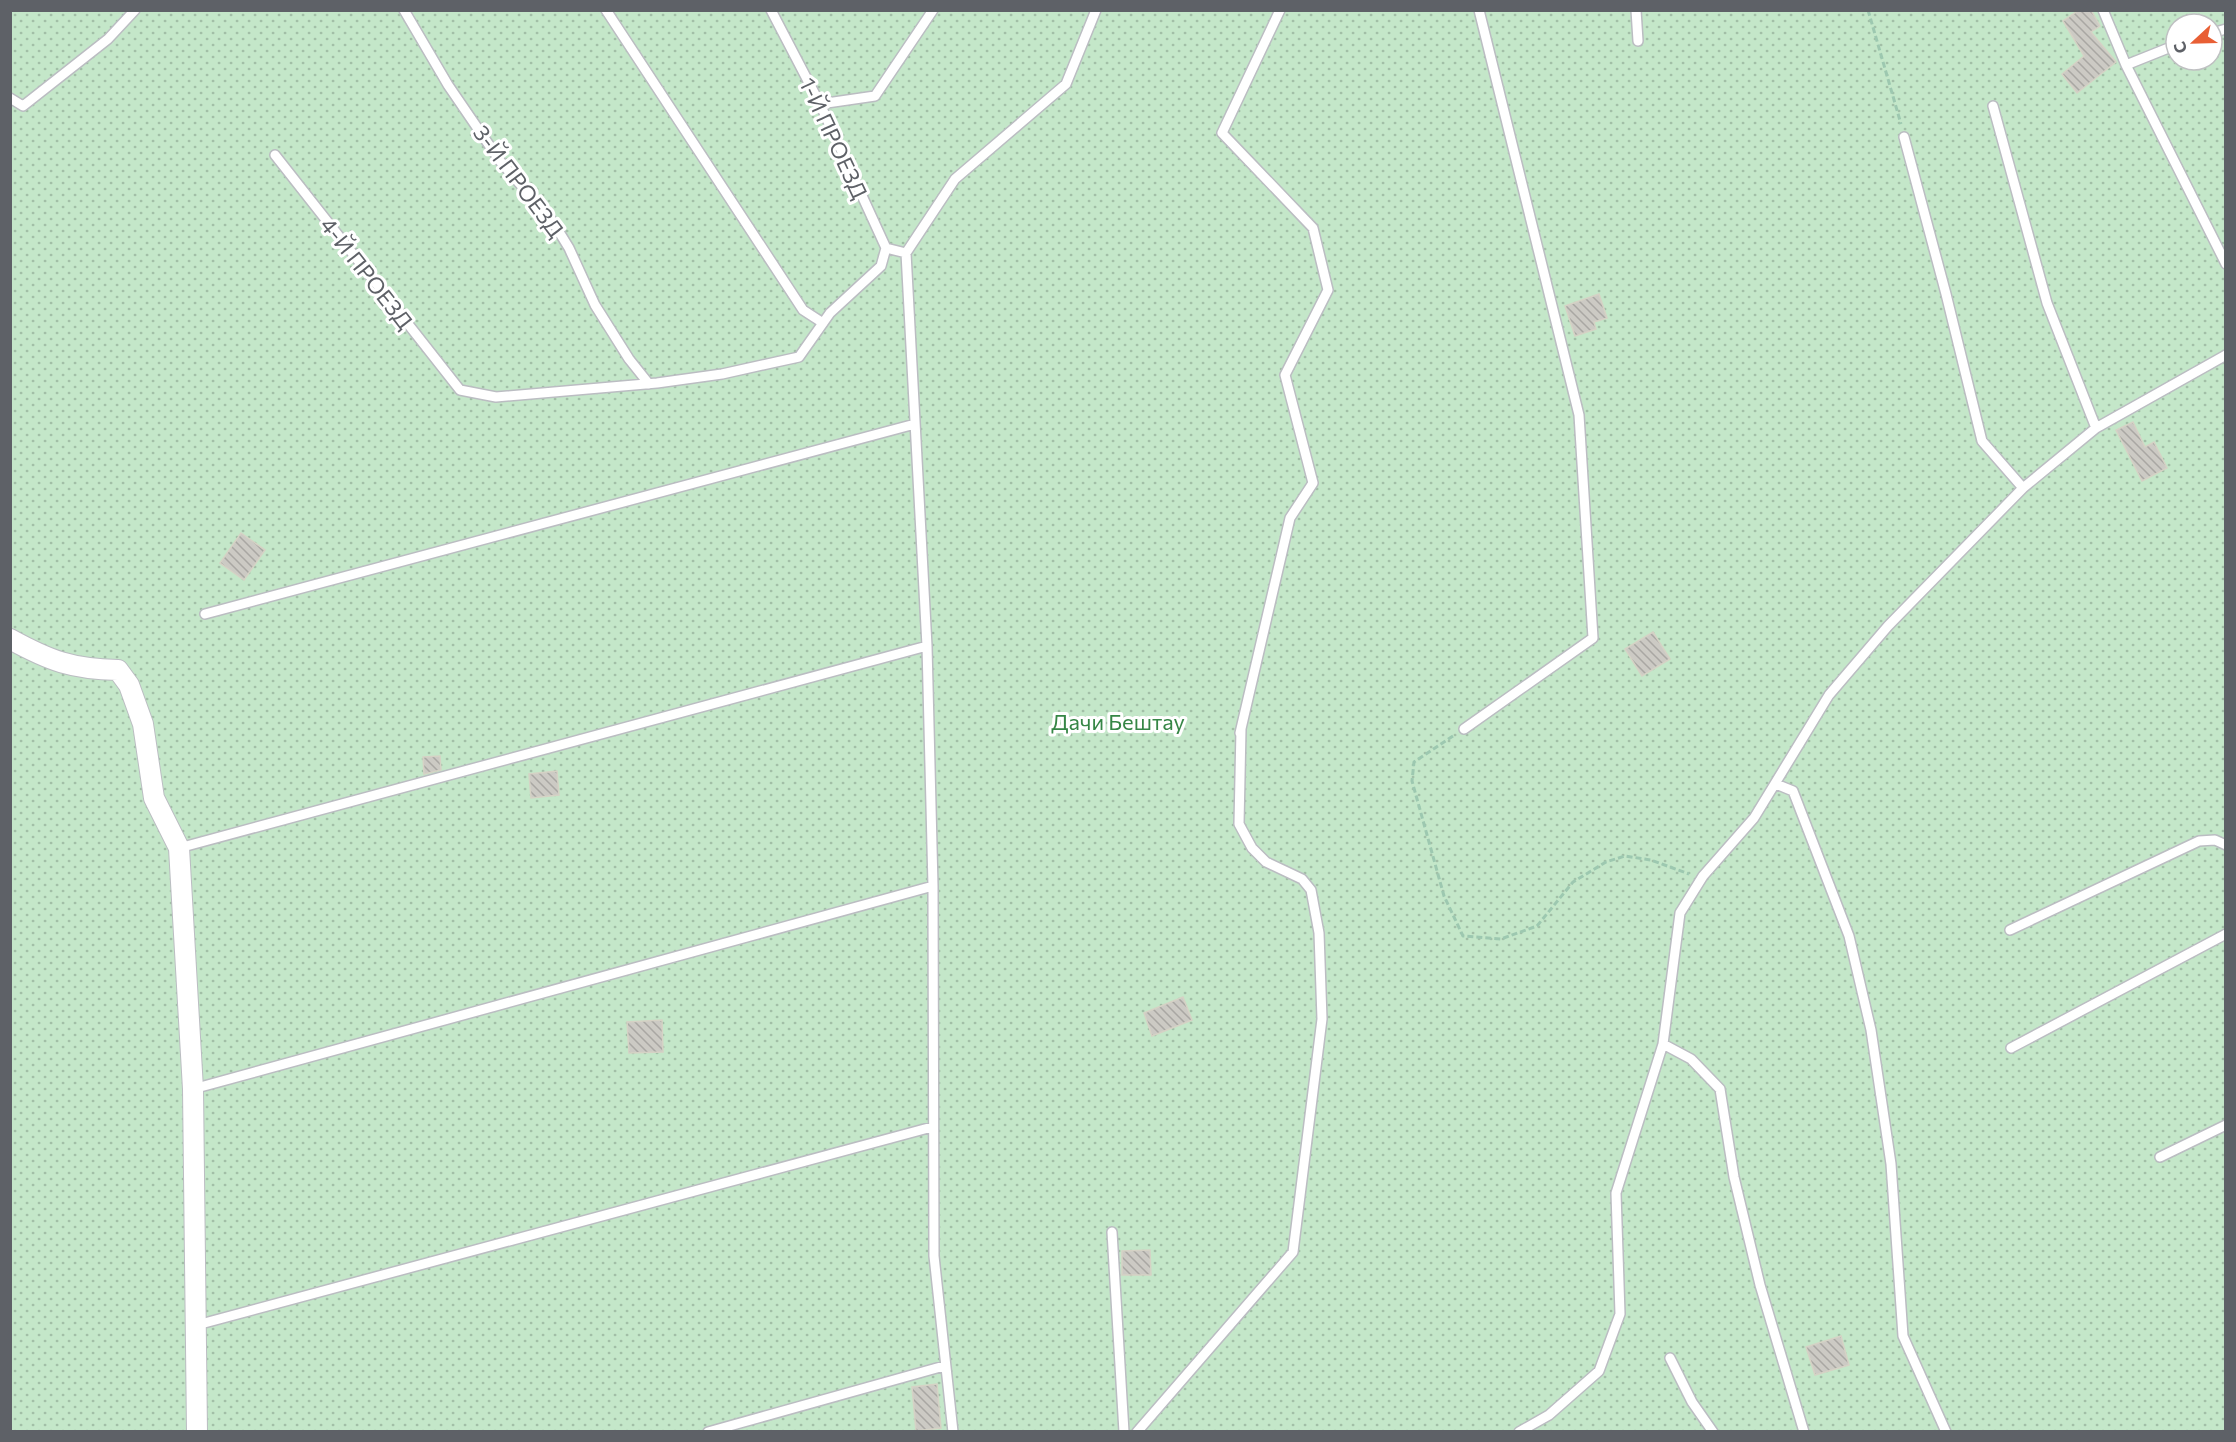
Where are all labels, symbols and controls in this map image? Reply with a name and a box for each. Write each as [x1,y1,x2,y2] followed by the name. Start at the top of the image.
[2164,12,2224,72] north arrow
[2169,39,2190,56] text: С
[794,73,874,203] street label: 1-Й ПРОЕЗД
[468,119,570,243] street label: 3-Й ПРОЕЗД
[315,212,419,334] street label: 4-Й ПРОЕЗД
[1051,708,1185,735] park label: Дачи Бештау

